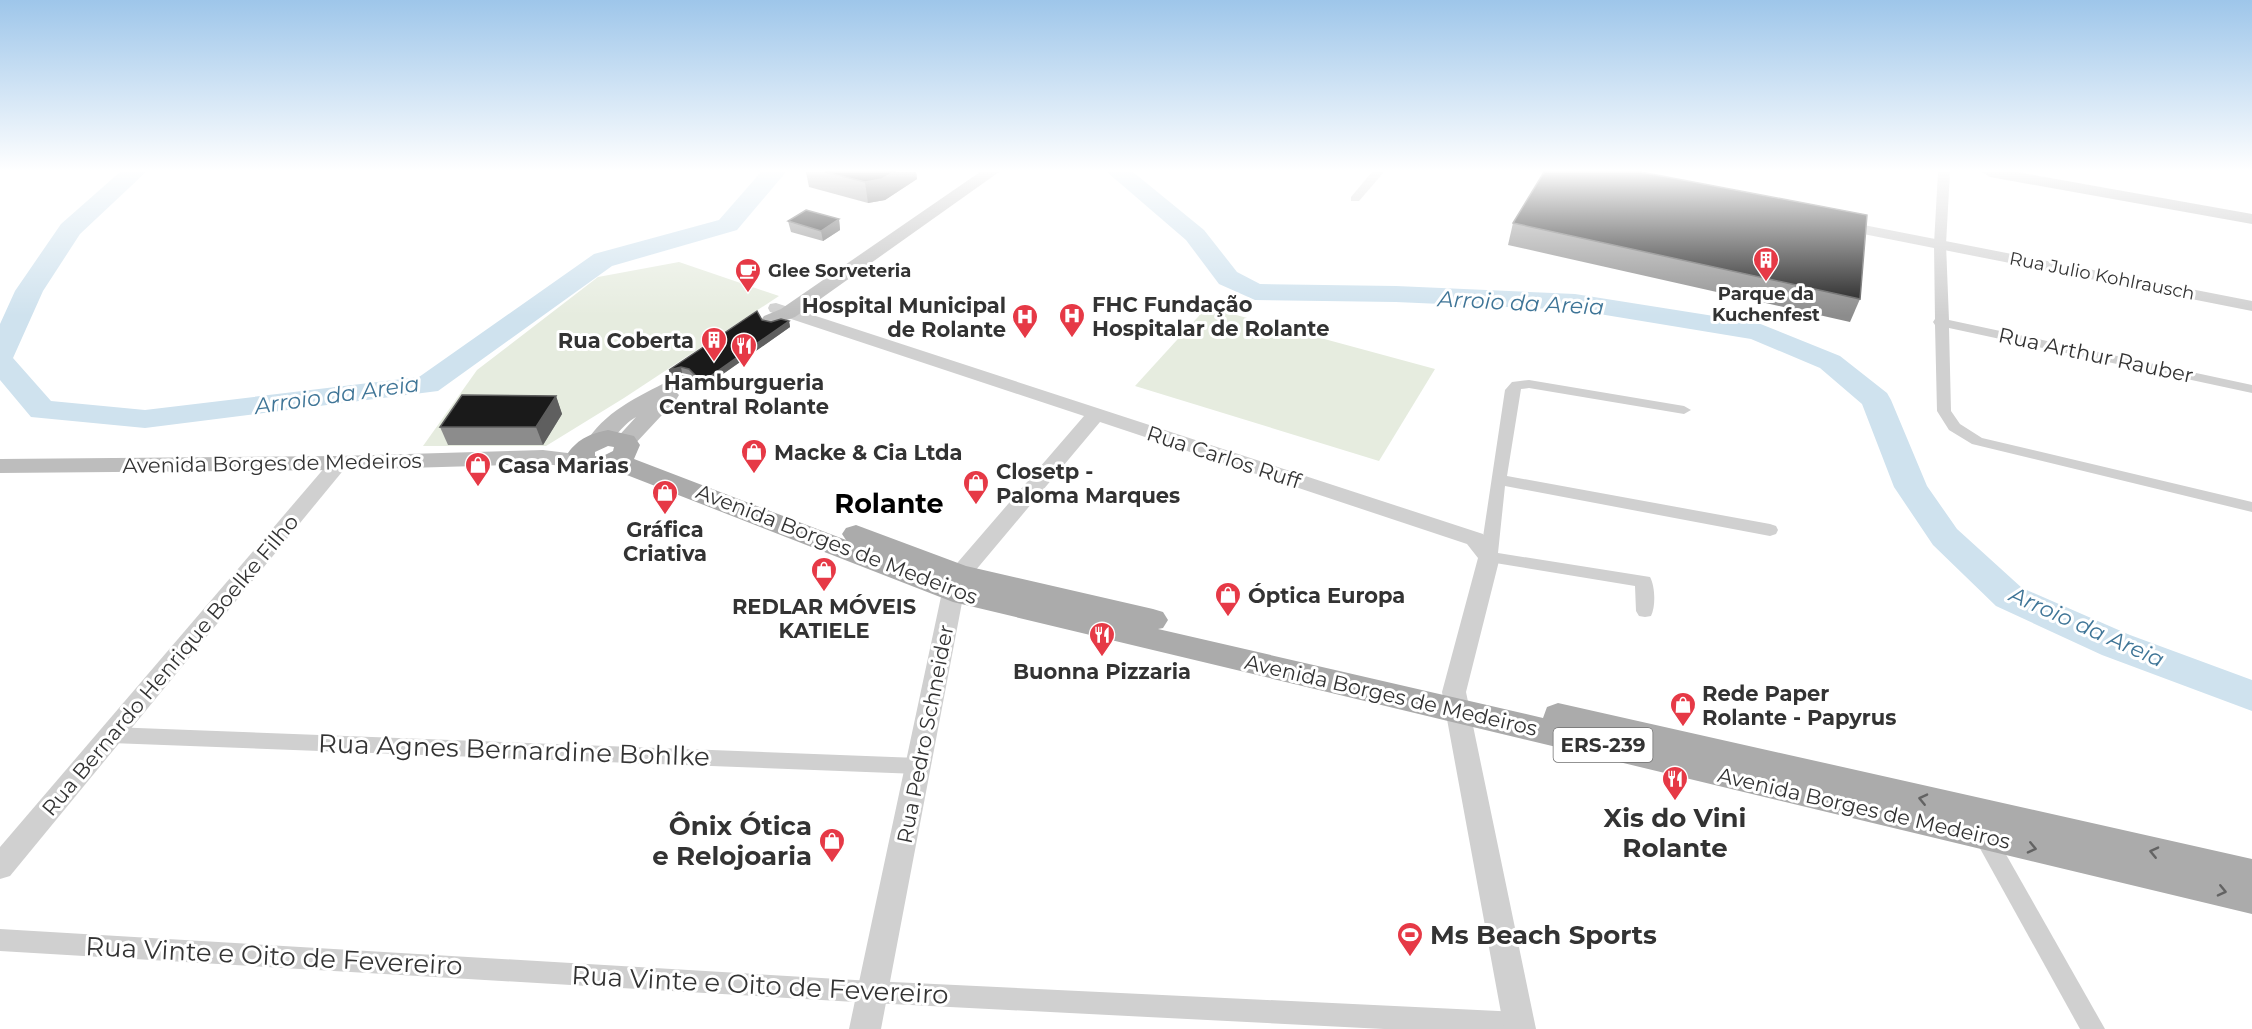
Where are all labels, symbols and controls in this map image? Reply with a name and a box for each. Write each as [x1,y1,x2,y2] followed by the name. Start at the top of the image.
[1751,245,1781,283] building icon: Parque da Kuchenfest
[2008,247,2196,305] street label: Rua Julio Kohlrausch
[733,256,763,294] cafe icon: Glee Sorveteria
[768,260,911,282] place label: Glee Sorveteria
[1712,283,1820,326] place label: Parque da Kuchenfest
[1435,285,1605,321] water label: Arroio da Areia
[1092,292,1329,341] place label: FHC Fundação Hospitalar de Rolante
[802,293,1006,342] place label: Hospital Municipal de Rolante
[1057,301,1087,339] hospital icon: FHC Fundação Hospitalar de Rolante
[1010,302,1040,340] hospital icon: Hospital Municipal de Rolante
[1996,322,2196,388] street label: Rua Arthur Rauber
[699,325,729,363] building icon: Rua Coberta
[558,328,694,353] place label: Rua Coberta
[729,331,759,369] restaurant icon: Hamburgueria Central Rolante
[251,370,421,420] water label: Arroio da Areia
[659,370,829,419] place label: Hamburgueria Central Rolante
[1144,420,1305,494] street label: Rua Carlos Ruff
[739,437,769,475] shop icon: Macke & Cia Ltda
[774,440,962,465] place label: Macke & Cia Ltda
[122,448,422,478] street label: Avenida Borges de Medeiros
[463,450,493,488] shop icon: Casa Marias
[498,453,629,478] place label: Casa Marias
[996,459,1180,508] place label: Closetp - Paloma Marques
[961,468,991,506] shop icon: Closetp - Paloma Marques
[650,478,680,516] shop icon: Gráfica Criativa
[693,479,981,609] street label: Avenida Borges de Medeiros
[834,487,944,520] district label: Rolante
[36,509,304,821] street label: Rua Bernardo Henrique Boelke Filho
[623,517,707,566] place label: Gráfica Criativa
[809,555,839,593] shop icon: REDLAR MÓVEIS KATIELE
[1213,580,1243,618] shop icon: Óptica Europa
[2004,580,2168,673] water label: Arroio da Areia
[1248,583,1405,608] place label: Óptica Europa
[732,594,916,643] place label: REDLAR MÓVEIS KATIELE
[1087,620,1117,658] restaurant icon: Buonna Pizzaria
[892,622,958,846] street label: Rua Pedro Schneider
[1242,649,1540,741] street label: Avenida Borges de Medeiros
[1013,659,1191,684] place label: Buonna Pizzaria
[1702,681,1896,730] place label: Rede Paper Rolante - Papyrus
[1668,690,1698,728] shop icon: Rede Paper Rolante - Papyrus
[318,727,710,773] street label: Rua Agnes Bernardine Bohlke
[1554,728,1652,762] road number: ERS-239
[1715,762,2013,854] street label: Avenida Borges de Medeiros
[1660,764,1690,802] restaurant icon: Xis do Vini Rolante
[1918,794,1928,807] one-way arrow
[1604,802,1746,864] place label: Xis do Vini Rolante
[652,810,812,872] place label: Ônix Ótica e Relojoaria
[817,826,847,864] shop icon: Ônix Ótica e Relojoaria
[2027,840,2037,853] one-way arrow
[2149,847,2159,860] one-way arrow
[2217,884,2227,897] one-way arrow
[1430,919,1657,951] place label: Ms Beach Sports
[1395,920,1425,958] sports icon: Ms Beach Sports
[85,930,463,982] street label: Rua Vinte e Oito de Fevereiro
[571,959,949,1011] street label: Rua Vinte e Oito de Fevereiro

